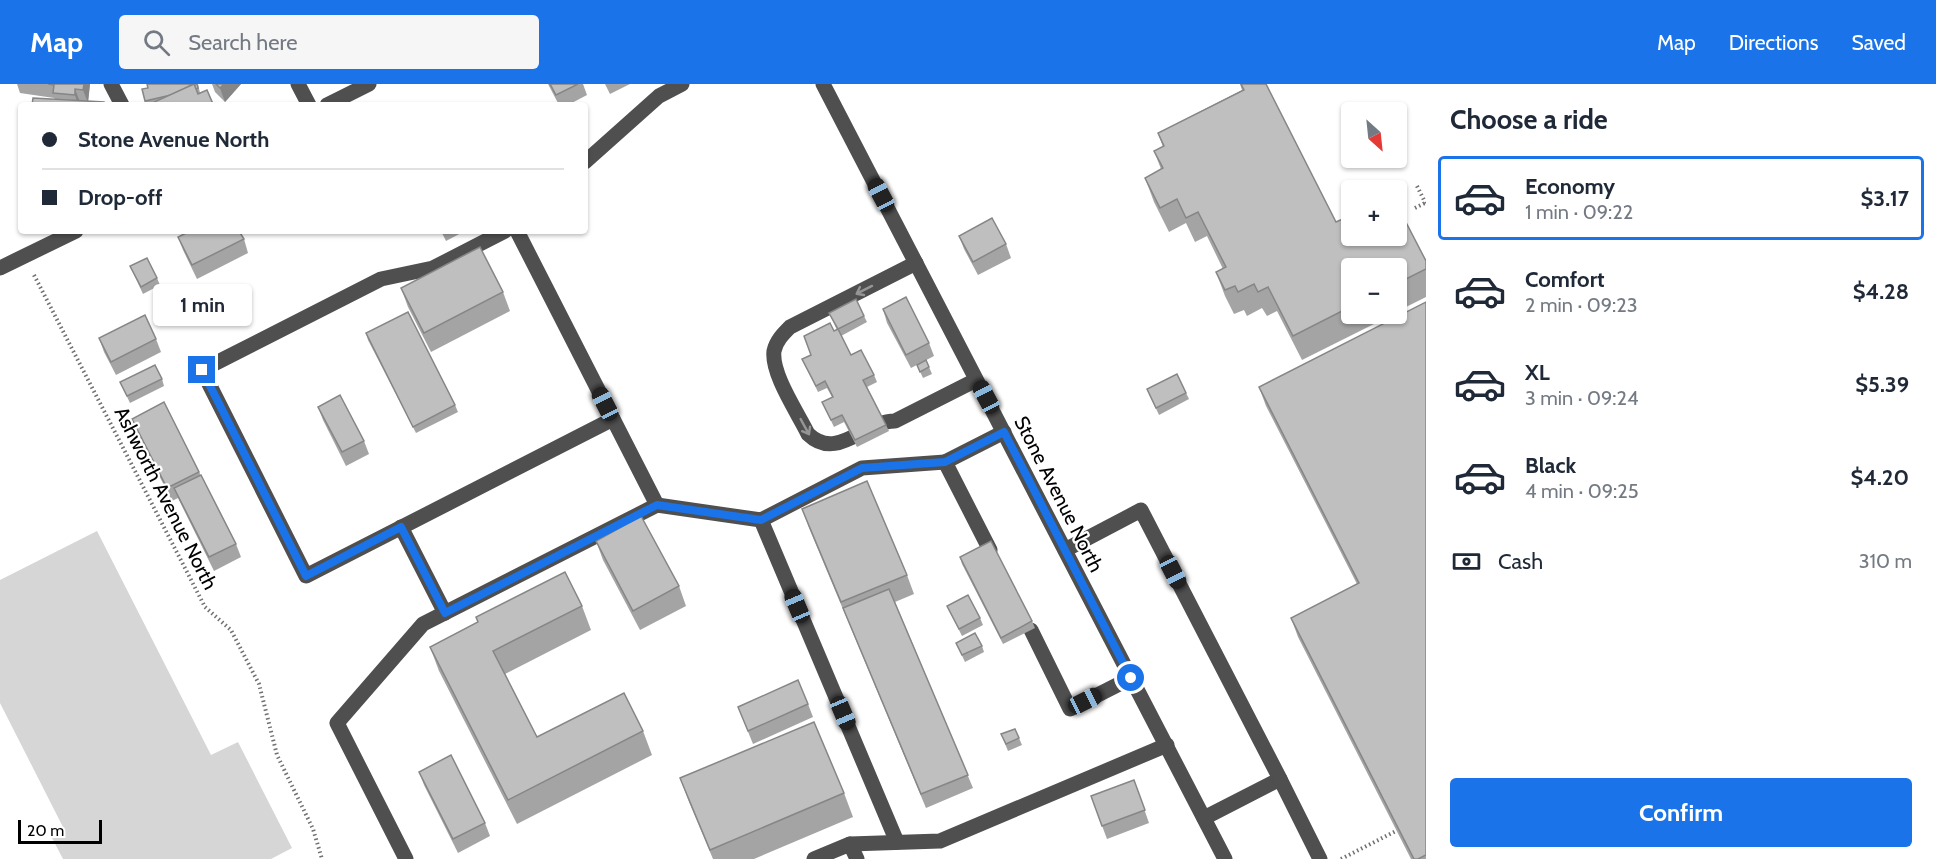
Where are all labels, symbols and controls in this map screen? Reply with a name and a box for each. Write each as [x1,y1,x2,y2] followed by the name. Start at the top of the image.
[119,15,539,69] search box
[30,25,83,59] text: Map
[140,26,173,59] icon: search
[188,29,297,56] text: Search here
[1657,30,1696,55] text: Map
[1729,30,1818,55] text: Directions
[1851,30,1906,55] text: Saved
[1341,102,1407,168] north arrow
[1341,102,1407,324] map controls
[1450,103,1608,136] text: Choose a ride
[78,126,269,153] text: Stone Avenue North
[1453,171,1507,225] icon: car
[1525,173,1615,200] text: Economy
[865,175,897,215] car
[1341,180,1407,246] button: +
[78,184,162,211] text: Drop-off
[1861,185,1909,212] text: $3.17
[1525,200,1633,224] text: 1 min · 09:22
[1341,258,1407,324] button: −
[1453,264,1507,318] icon: car
[1525,266,1604,293] text: Comfort
[1853,278,1909,305] text: $4.28
[152,283,252,325] callout: 1 min
[855,284,873,296] one-way arrow
[180,293,225,317] text: 1 min
[1525,293,1637,317] text: 2 min · 09:23
[188,356,215,383] route end
[1453,357,1507,411] icon: car
[1525,359,1550,386] text: XL
[1855,371,1909,398] text: $5.39
[970,377,1002,417] car
[589,384,621,424] car
[1525,386,1639,410] text: 3 min · 09:24
[110,403,222,593] street label: Ashworth Avenue North
[1009,412,1109,576] street label: Stone Avenue North
[799,418,811,435] one-way arrow
[1453,450,1507,504] icon: car
[1525,452,1576,479] text: Black
[1851,464,1909,491] text: $4.20
[1525,479,1639,503] text: 4 min · 09:25
[1450,545,1483,578] icon: cash
[1498,548,1543,575] text: Cash
[1859,549,1912,573] text: 310 m
[1157,552,1189,592] car
[782,586,812,626] car
[1117,664,1144,691] route start
[1065,685,1105,717] car
[828,693,858,733] car
[1450,778,1912,847] button: Confirm
[18,817,102,844] scale bar
[27,821,64,840] text: 20 m

